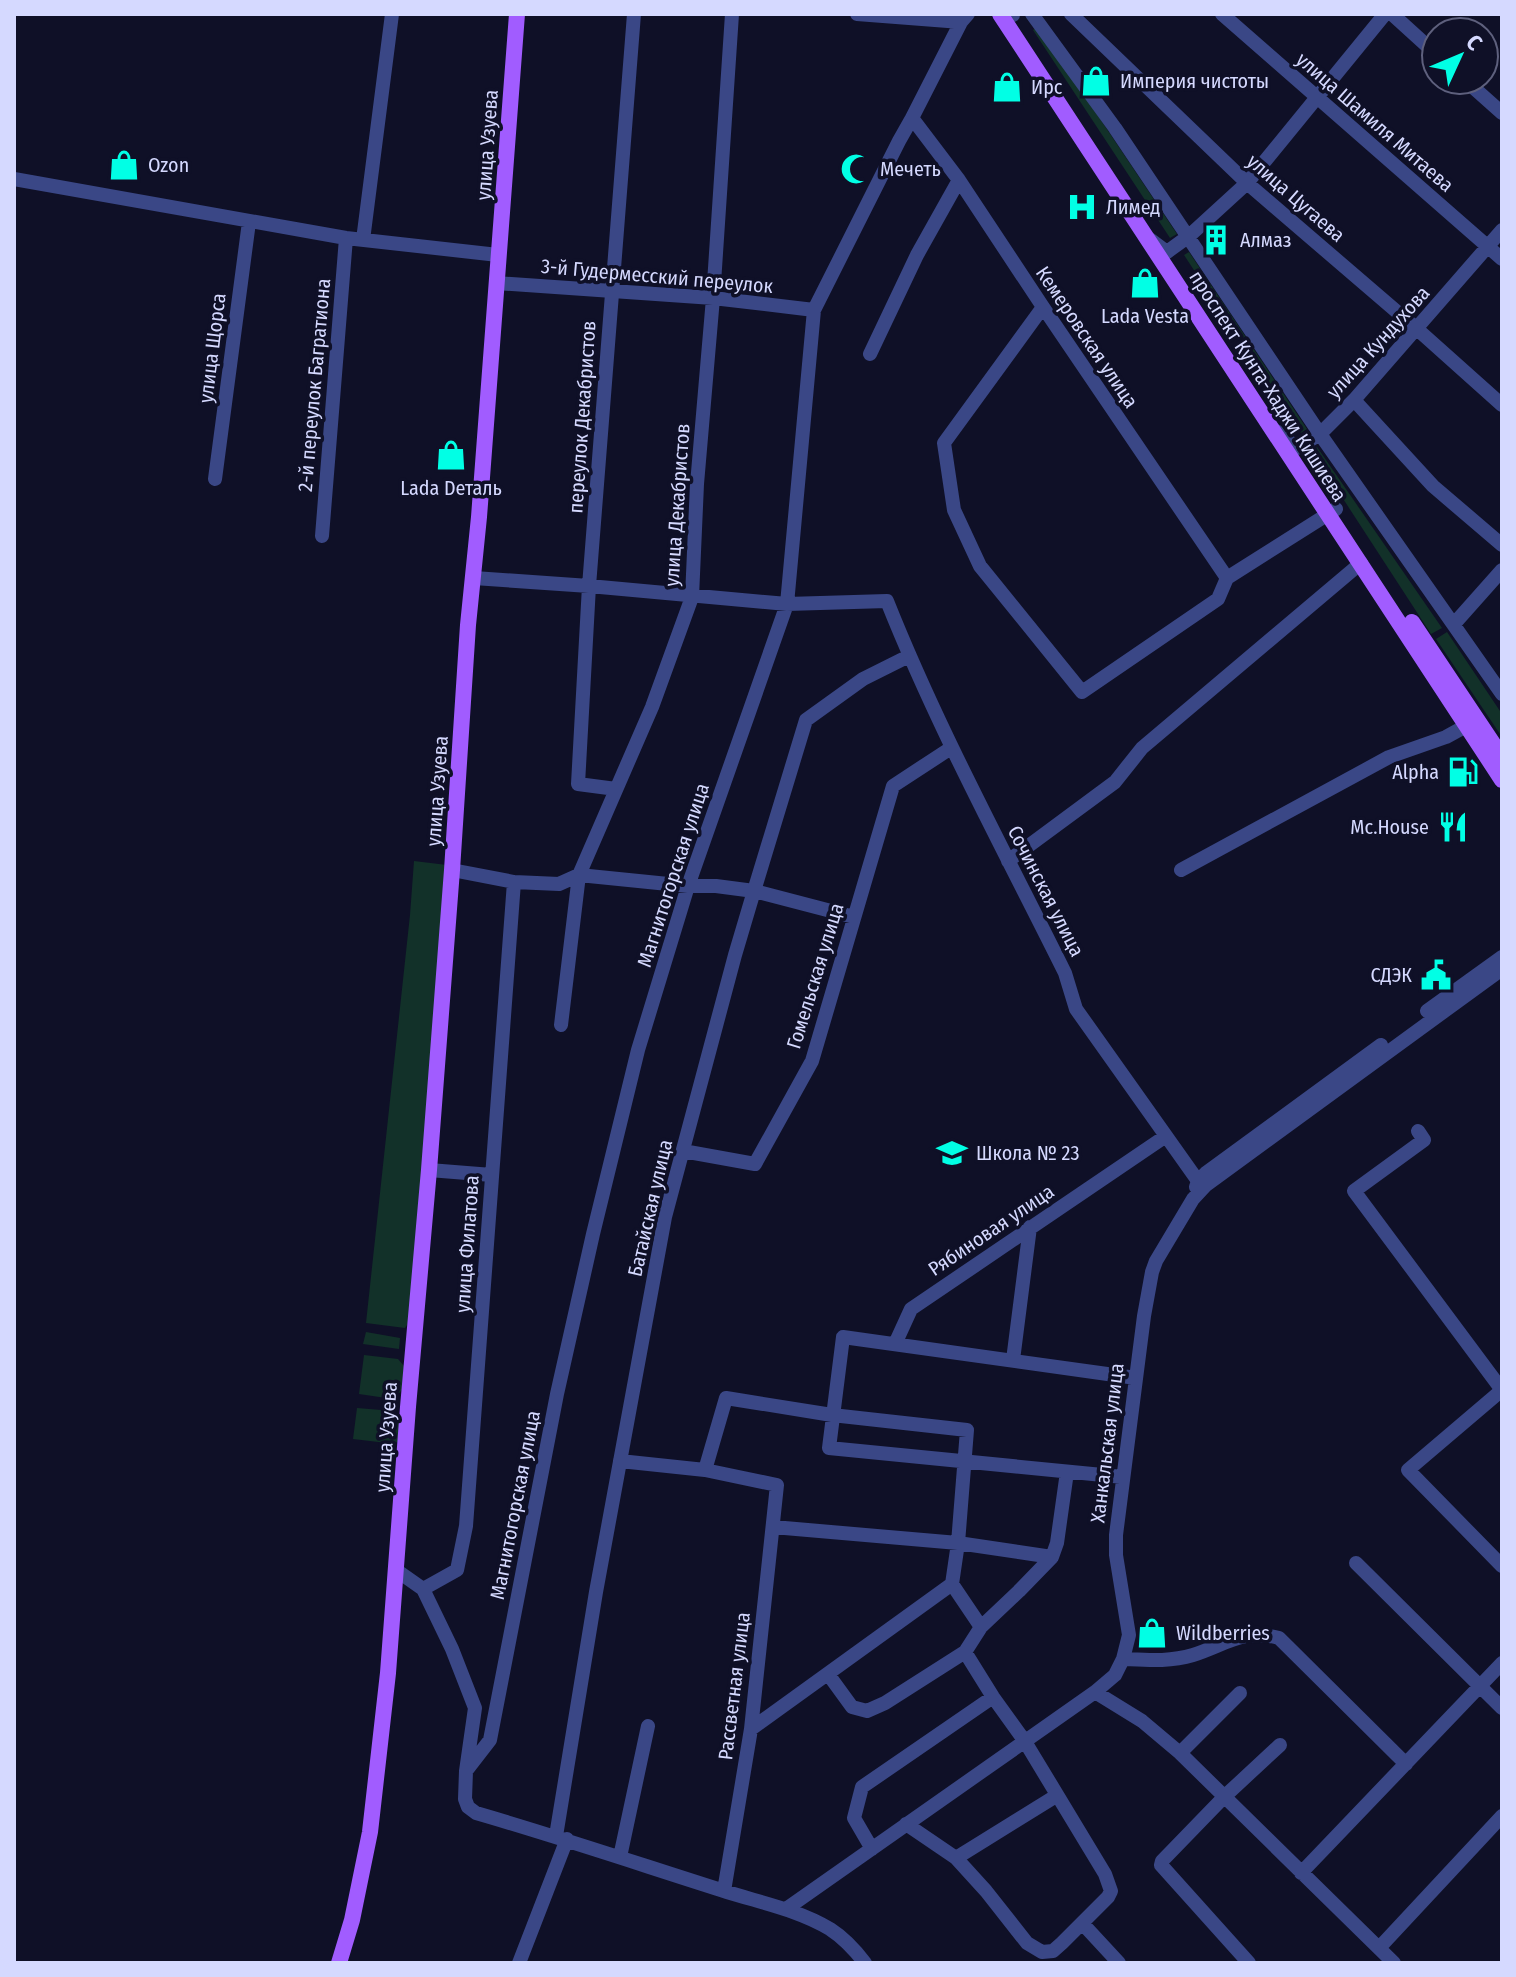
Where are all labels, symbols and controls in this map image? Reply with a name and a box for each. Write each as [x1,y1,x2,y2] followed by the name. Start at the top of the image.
[1420,16,1500,96] north arrow
[1460,29,1488,56] text: С
[1291,47,1459,197] street label: улица Шамиля Митаева
[1079,64,1113,98] shop icon: Империя чистоты
[1120,69,1269,93] place label: Империя чистоты
[990,70,1024,104] shop icon: Ирс
[1031,75,1063,99] place label: Ирс
[471,89,503,201] street label: улица Узуева
[107,148,141,182] shop icon: Ozon
[1242,149,1350,247] street label: улица Цугаева
[839,152,873,186] mosque icon: Мечеть
[148,153,189,177] place label: Ozon
[880,157,941,181] place label: Мечеть
[1065,190,1099,224] hospital icon: Лимед
[1106,195,1160,219] place label: Лимед
[1199,223,1233,257] building icon: Алмаз
[1240,228,1292,252] place label: Алмаз
[540,254,775,298] street label: 3-й Гудермесский переулок
[1031,262,1143,412] street label: Кемеровская улица
[1128,266,1162,300] shop icon: Lada Vesta
[1184,266,1352,506] street label: проспект Кунта-Хаджи Кишиева
[293,277,335,493] street label: 2-й переулок Багратиона
[1321,281,1435,403] street label: улица Кундухова
[193,292,231,404] street label: улица Щорса
[1101,304,1189,328] place label: Lada Vesta
[563,320,601,514] street label: переулок Декабристов
[659,423,695,587] street label: улица Декабристов
[434,438,468,472] shop icon: Lada Dеталь
[400,476,502,500] place label: Lada Dеталь
[421,735,453,847] street label: улица Узуева
[1446,755,1480,789] fuel station icon: Alpha
[1392,760,1439,784] place label: Alpha
[632,780,714,970] street label: Магнитогорская улица
[1436,810,1470,844] restaurant icon: Mc.House
[1350,815,1429,839] place label: Mc.House
[1003,822,1089,960] street label: Сочинская улица
[781,900,849,1052] street label: Гомельская улица
[1419,958,1453,992] public building icon: СДЭК
[1370,963,1412,987] place label: СДЭК
[935,1136,969,1170] school or university icon: Школа № 23
[623,1137,677,1279] street label: Батайская улица
[976,1141,1079,1165] place label: Школа № 23
[450,1174,484,1314] street label: улица Филатова
[924,1179,1058,1281] street label: Рябиновая улица
[1085,1362,1129,1524] street label: Ханкальская улица
[370,1381,402,1493] street label: улица Узуева
[485,1409,545,1601] street label: Магнитогорская улица
[713,1611,755,1761] street label: Рассветная улица
[1135,1616,1169,1650] shop icon: Wildberries
[1176,1621,1270,1645] place label: Wildberries

